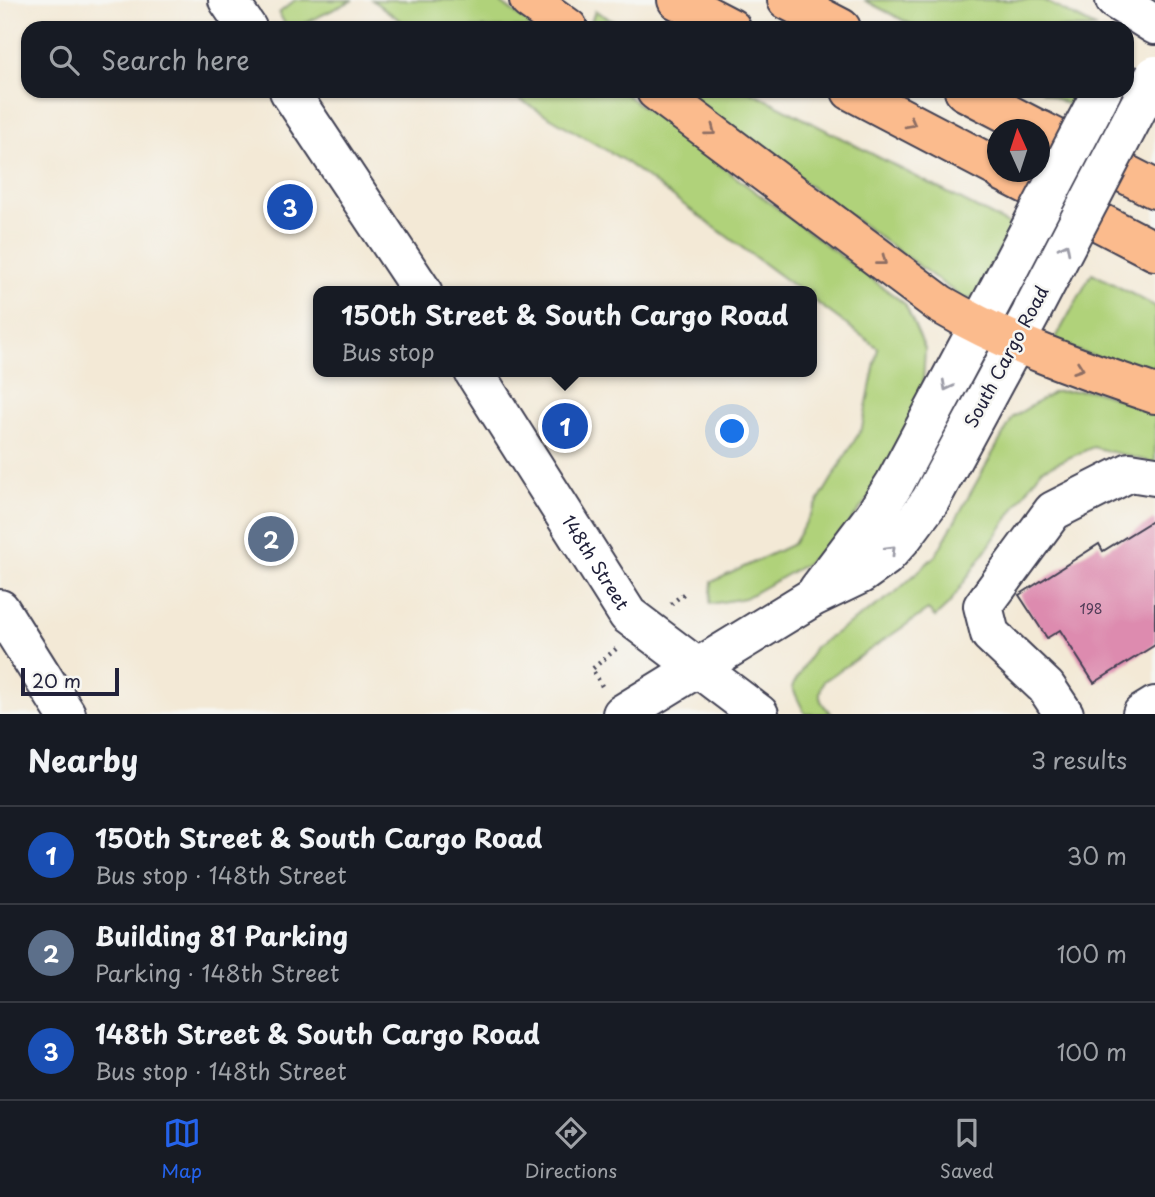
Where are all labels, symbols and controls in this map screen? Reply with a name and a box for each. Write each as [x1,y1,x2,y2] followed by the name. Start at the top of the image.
[21,21,1134,98] search box
[101,40,250,79] text: Search here
[45,41,83,79] icon: search
[904,115,916,128] one-way arrow
[987,119,1050,182] north arrow
[703,123,716,136] one-way arrow
[267,181,313,233] pin: 3
[1057,243,1070,256] one-way arrow
[875,252,887,265] one-way arrow
[957,280,1055,432] street label: South Cargo Road
[313,286,817,377] popup
[341,295,789,334] text: 150th Street & South Cargo Road
[341,334,435,369] text: Bus stop
[1072,360,1084,374] one-way arrow
[942,379,955,391] one-way arrow
[542,400,588,452] pin: 1
[715,414,749,448] your location
[556,509,637,615] street label: 148th Street
[248,513,294,565] pin: 2
[883,545,896,558] one-way arrow
[1079,598,1103,619] house number: 198
[21,665,119,697] scale bar
[32,666,81,694] text: 20 m
[28,737,138,782] text: Nearby
[1031,742,1127,777] text: 3 results
[95,818,543,857] text: 150th Street & South Cargo Road
[46,838,57,873] text: 1
[1066,838,1127,873] text: 30 m
[95,857,347,892] text: Bus stop · 148th Street
[95,916,348,955] text: Building 81 Parking
[43,936,59,971] text: 2
[1057,936,1127,971] text: 100 m
[95,955,339,990] text: Parking · 148th Street
[95,1014,541,1053] text: 148th Street & South Cargo Road
[43,1034,59,1069] text: 3
[1057,1034,1127,1069] text: 100 m
[95,1053,347,1088] text: Bus stop · 148th Street
[161,1114,202,1184] tab: Map
[525,1114,617,1184] tab: Directions
[940,1114,994,1184] tab: Saved

